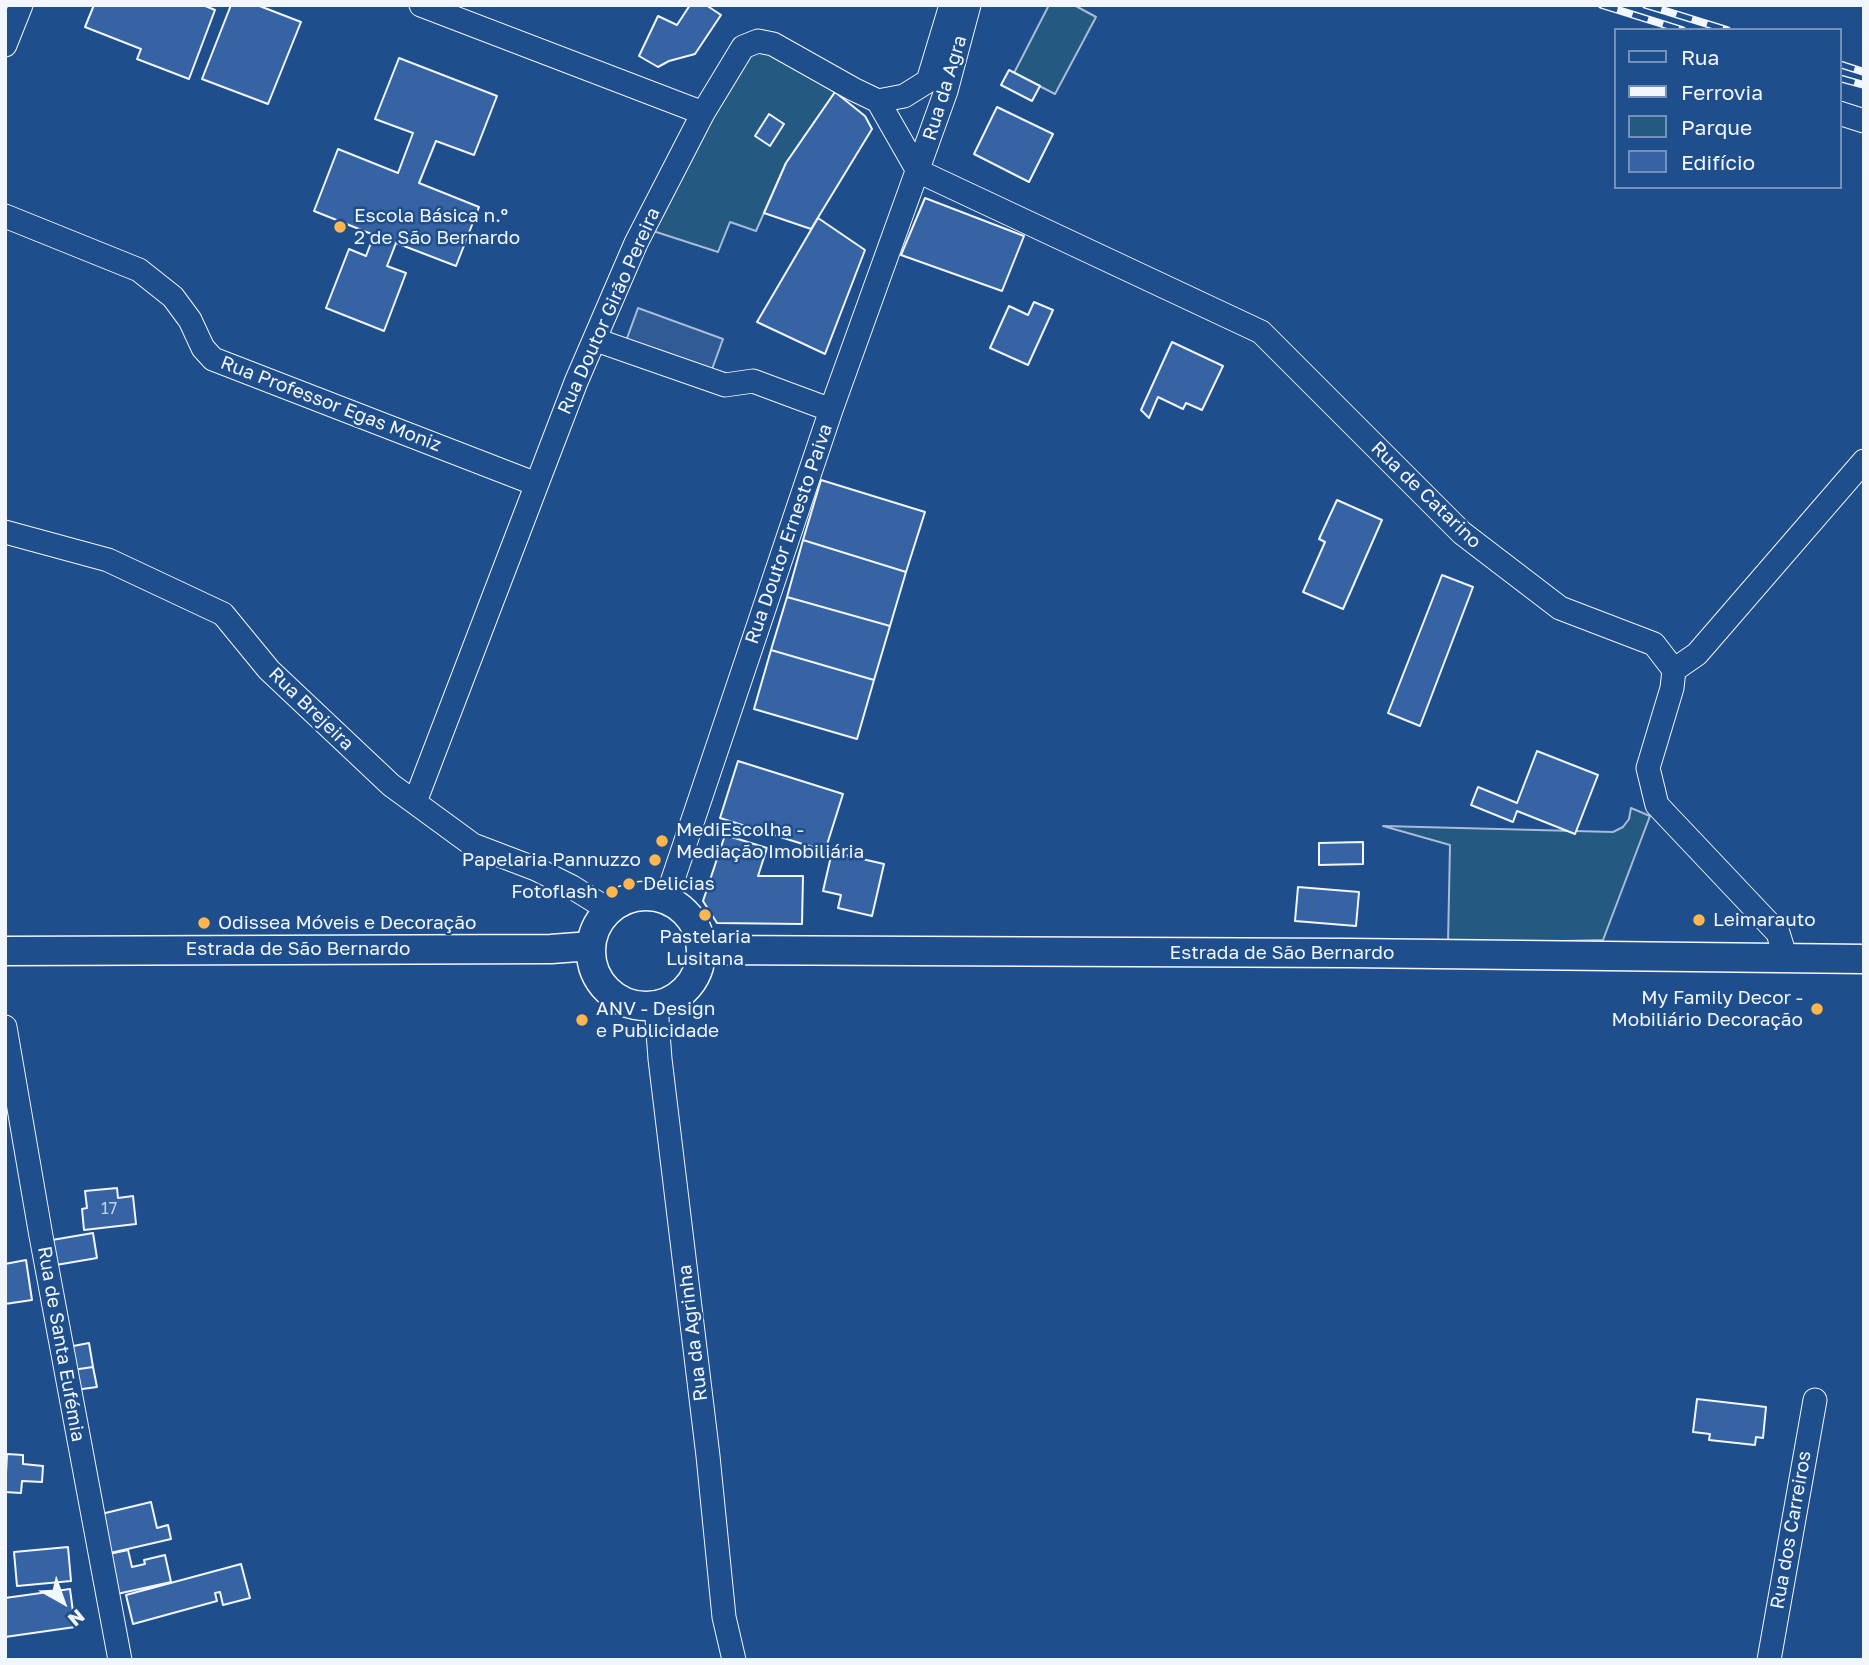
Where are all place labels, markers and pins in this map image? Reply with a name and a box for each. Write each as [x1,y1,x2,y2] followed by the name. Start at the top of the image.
[354,205,520,249] place label: Escola Básica n.º 2 de São Bernardo
[332,219,348,235] marker: Escola Básica n.º 2 de São Bernardo
[676,819,864,863] place label: MediEscolha - Mediação Imobiliária
[654,833,670,849] marker: MediEscolha - Mediação Imobiliária
[462,849,641,871] place label: Papelaria Pannuzzo
[647,852,663,868] marker: Papelaria Pannuzzo
[643,873,715,895] place label: Delicias
[621,876,637,892] marker: Delicias
[511,881,598,903] place label: Fotoflash
[604,884,620,900] marker: Fotoflash
[697,907,713,923] marker: Pastelaria Lusitana
[1713,909,1816,931] place label: Leimarauto
[218,912,476,934] place label: Odissea Móveis e Decoração
[1691,912,1707,928] marker: Leimarauto
[196,915,212,931] marker: Odissea Móveis e Decoração
[659,926,751,970] place label: Pastelaria Lusitana
[1611,987,1803,1031] place label: My Family Decor - Mobiliário Decoração
[596,998,719,1042] place label: ANV - Design e Publicidade
[1809,1001,1825,1017] marker: My Family Decor - Mobiliário Decoração
[574,1012,590,1028] marker: ANV - Design e Publicidade

